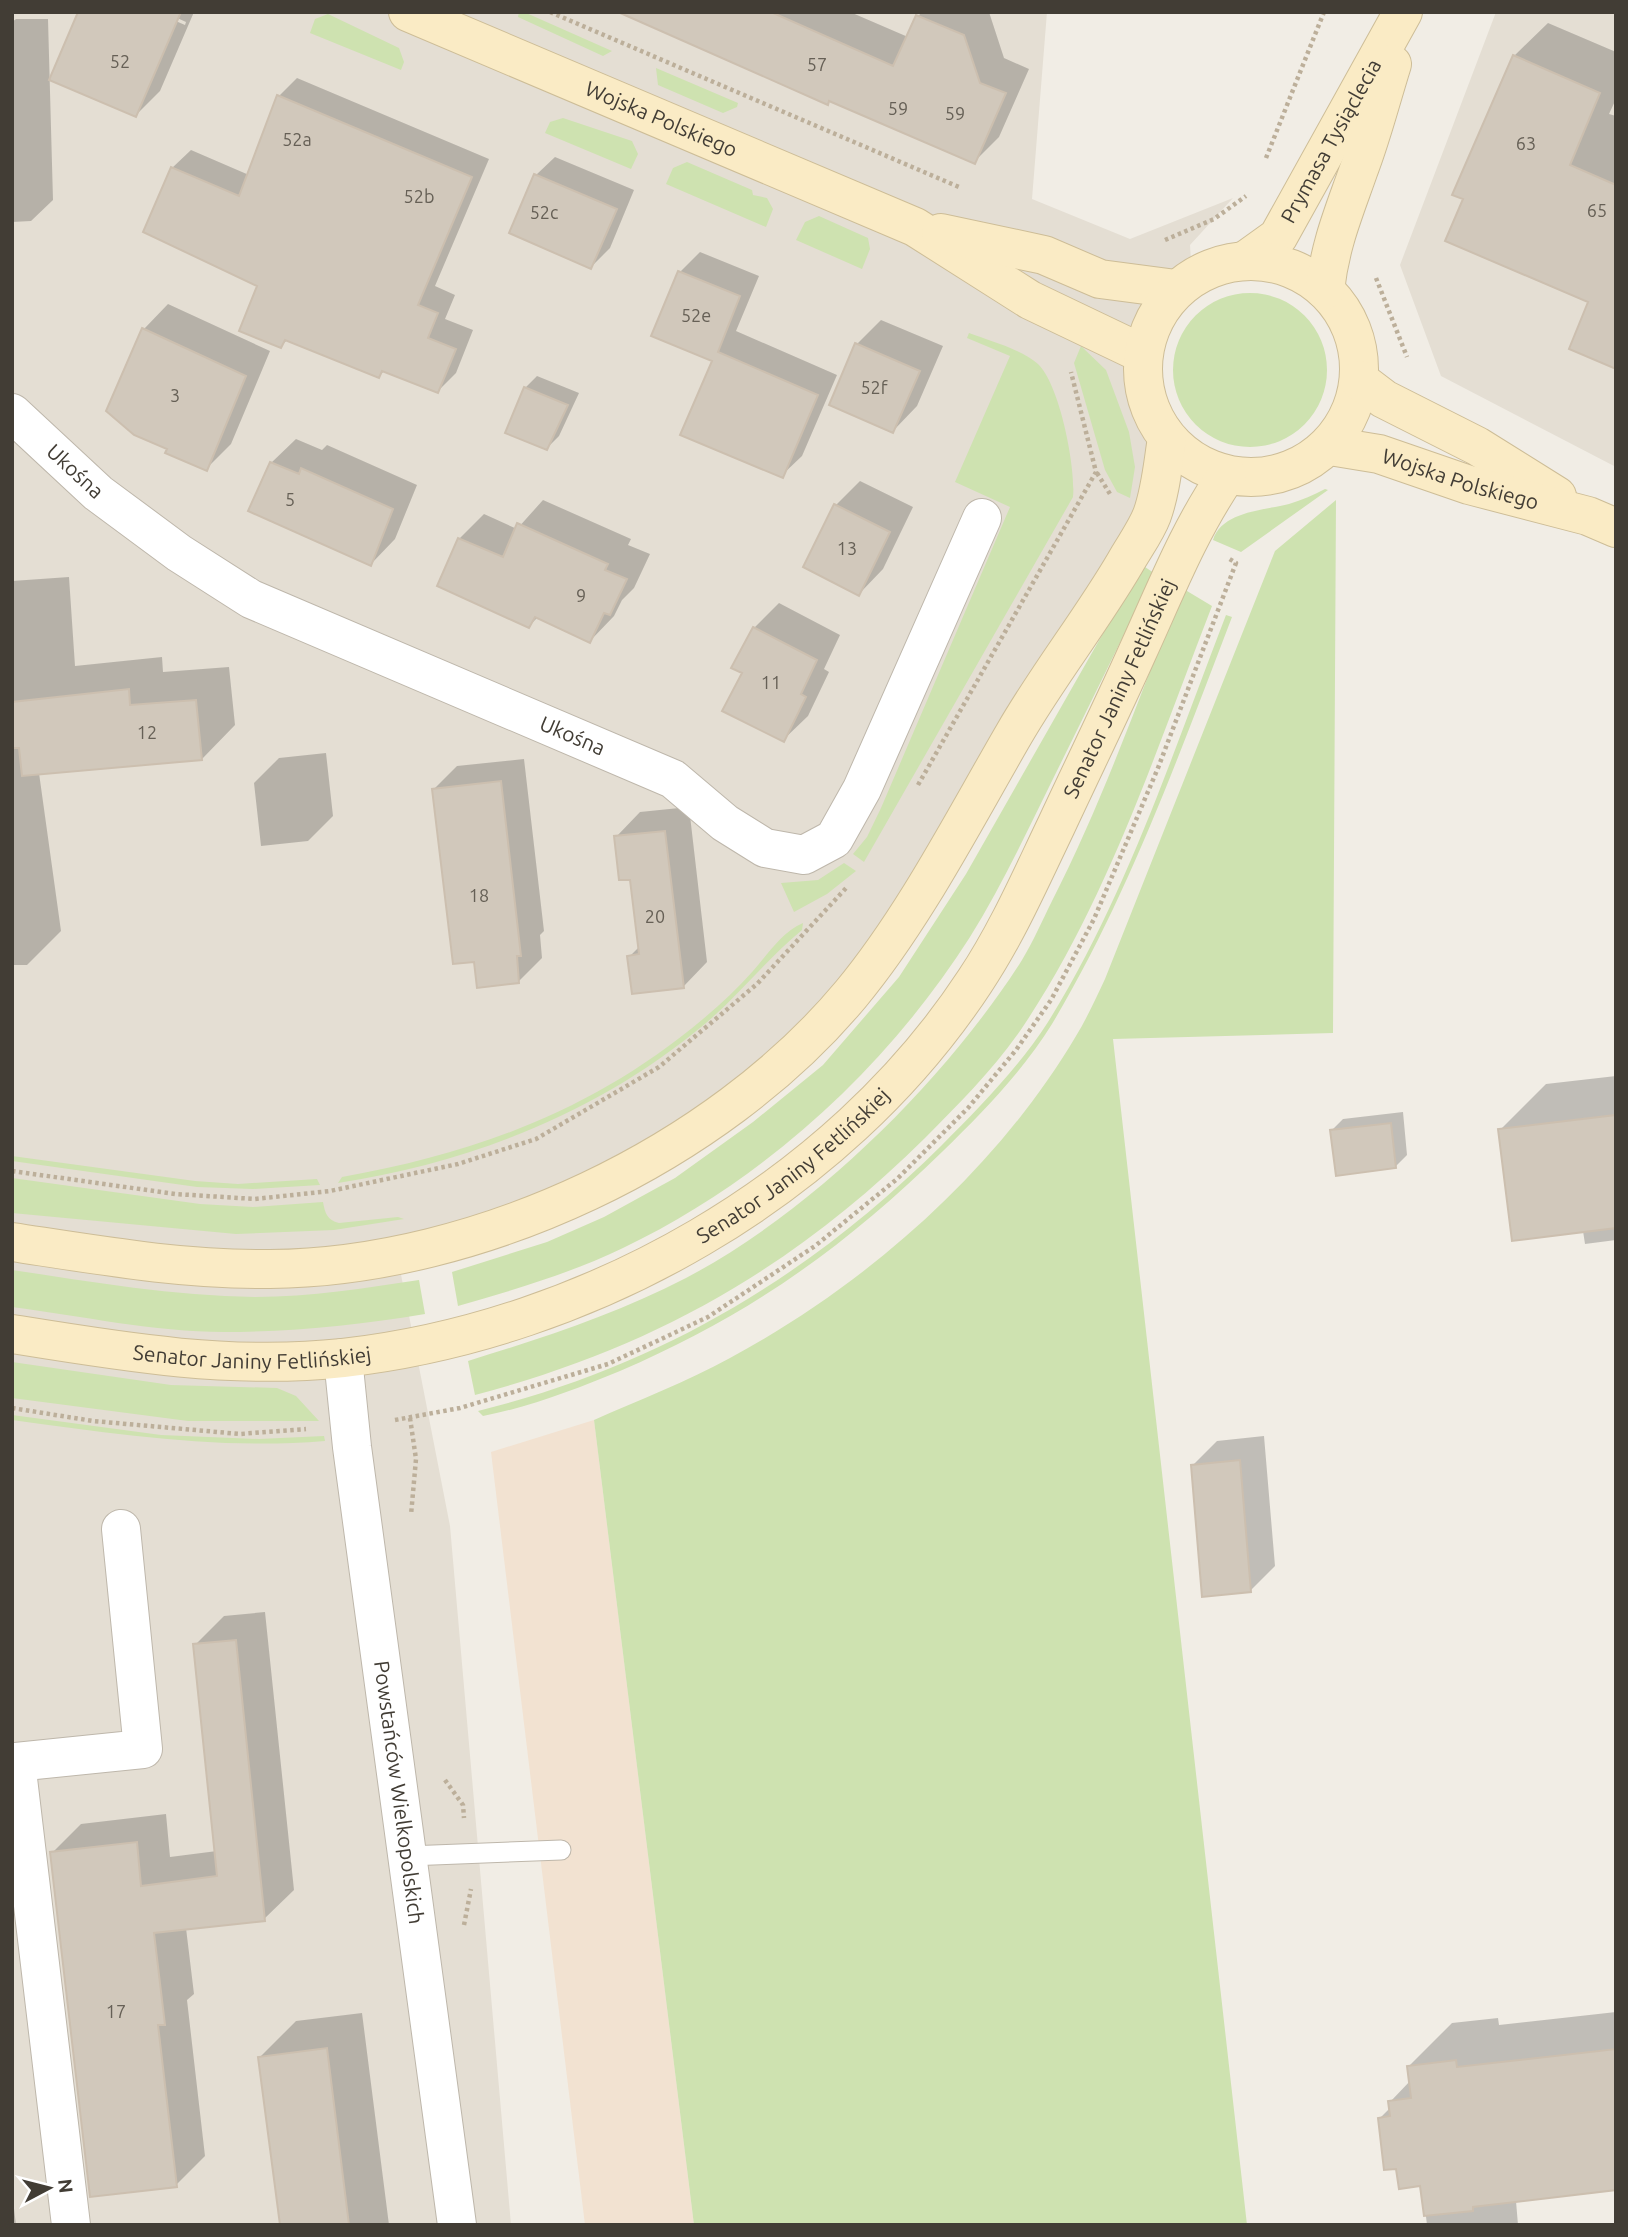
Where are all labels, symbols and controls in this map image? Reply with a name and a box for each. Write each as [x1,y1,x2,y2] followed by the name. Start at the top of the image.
[110,51,130,71] house number: 52
[807,54,827,74] house number: 57
[1275,55,1385,227] street label: Prymasa Tysiąclecia
[582,76,741,161] street label: Wojska Polskiego
[888,98,908,118] house number: 59
[945,103,965,123] house number: 59
[282,129,312,149] house number: 52a
[1516,133,1536,153] house number: 63
[404,186,434,206] house number: 52b
[1587,200,1607,220] house number: 65
[530,202,558,222] house number: 52c
[681,305,711,325] house number: 52e
[860,377,888,397] house number: 52f
[170,385,180,405] house number: 3
[42,439,109,503] street label: Ukośna
[1379,443,1542,514] street label: Wojska Polskiego
[285,489,295,509] house number: 5
[837,538,857,558] house number: 13
[1058,575,1180,802] street label: Senator Janiny Fetlińskiej
[576,585,586,605] house number: 9
[761,672,781,692] house number: 11
[536,711,609,760] street label: Ukośna
[137,722,157,742] house number: 12
[469,885,489,905] house number: 18
[645,906,665,926] house number: 20
[692,1083,894,1248] street label: Senator Janiny Fetlińskiej
[132,1339,373,1373] street label: Senator Janiny Fetlińskiej
[370,1659,429,1925] street label: Powstańców Wielkopolskich
[106,2001,126,2021] house number: 17
[14,2153,84,2223] north arrow
[54,2178,78,2194] text: N

